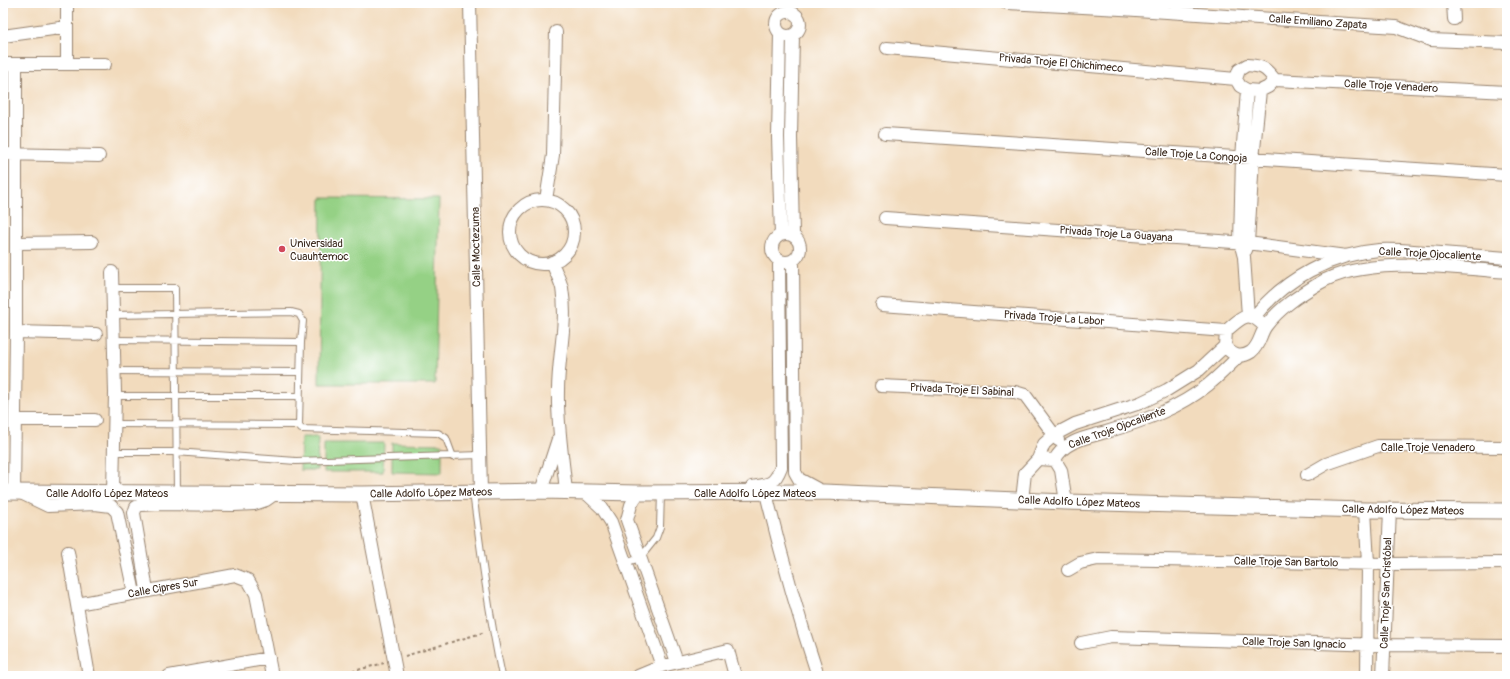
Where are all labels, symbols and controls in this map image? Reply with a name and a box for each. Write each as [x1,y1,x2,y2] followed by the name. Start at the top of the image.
[1268,12,1368,32] street label: Calle Emiliano Zapata
[998,51,1124,75] street label: Privada Troje El Chichimeco
[1344,77,1439,95] street label: Calle Troje Venadero
[1145,145,1247,165] street label: Calle Troje La Congoja
[469,207,483,287] street label: Calle Moctezuma
[1059,224,1173,244] street label: Privada Troje La Guayana
[290,237,349,263] place label: Universidad Cuauhtemoc
[277,244,287,254] marker: Universidad Cuauhtemoc
[1378,245,1482,263] street label: Calle Troje Ojocaliente
[1003,308,1105,328] street label: Privada Troje La Labor
[910,381,1014,399] street label: Privada Troje El Sabinal
[1067,404,1168,452] street label: Calle Troje Ojocaliente
[1381,441,1475,454] street label: Calle Troje Venadero
[370,485,492,501] street label: Calle Adolfo López Mateos
[46,487,168,500] street label: Calle Adolfo López Mateos
[694,487,816,500] street label: Calle Adolfo López Mateos
[1018,493,1140,511] street label: Calle Adolfo López Mateos
[1342,502,1464,518] street label: Calle Adolfo López Mateos
[1378,537,1394,649] street label: Calle Troje San Cristóbal
[1234,555,1339,569] street label: Calle Troje San Bartolo
[127,575,199,601] street label: Calle Cipres Sur
[1242,635,1346,651] street label: Calle Troje San Ignacio

